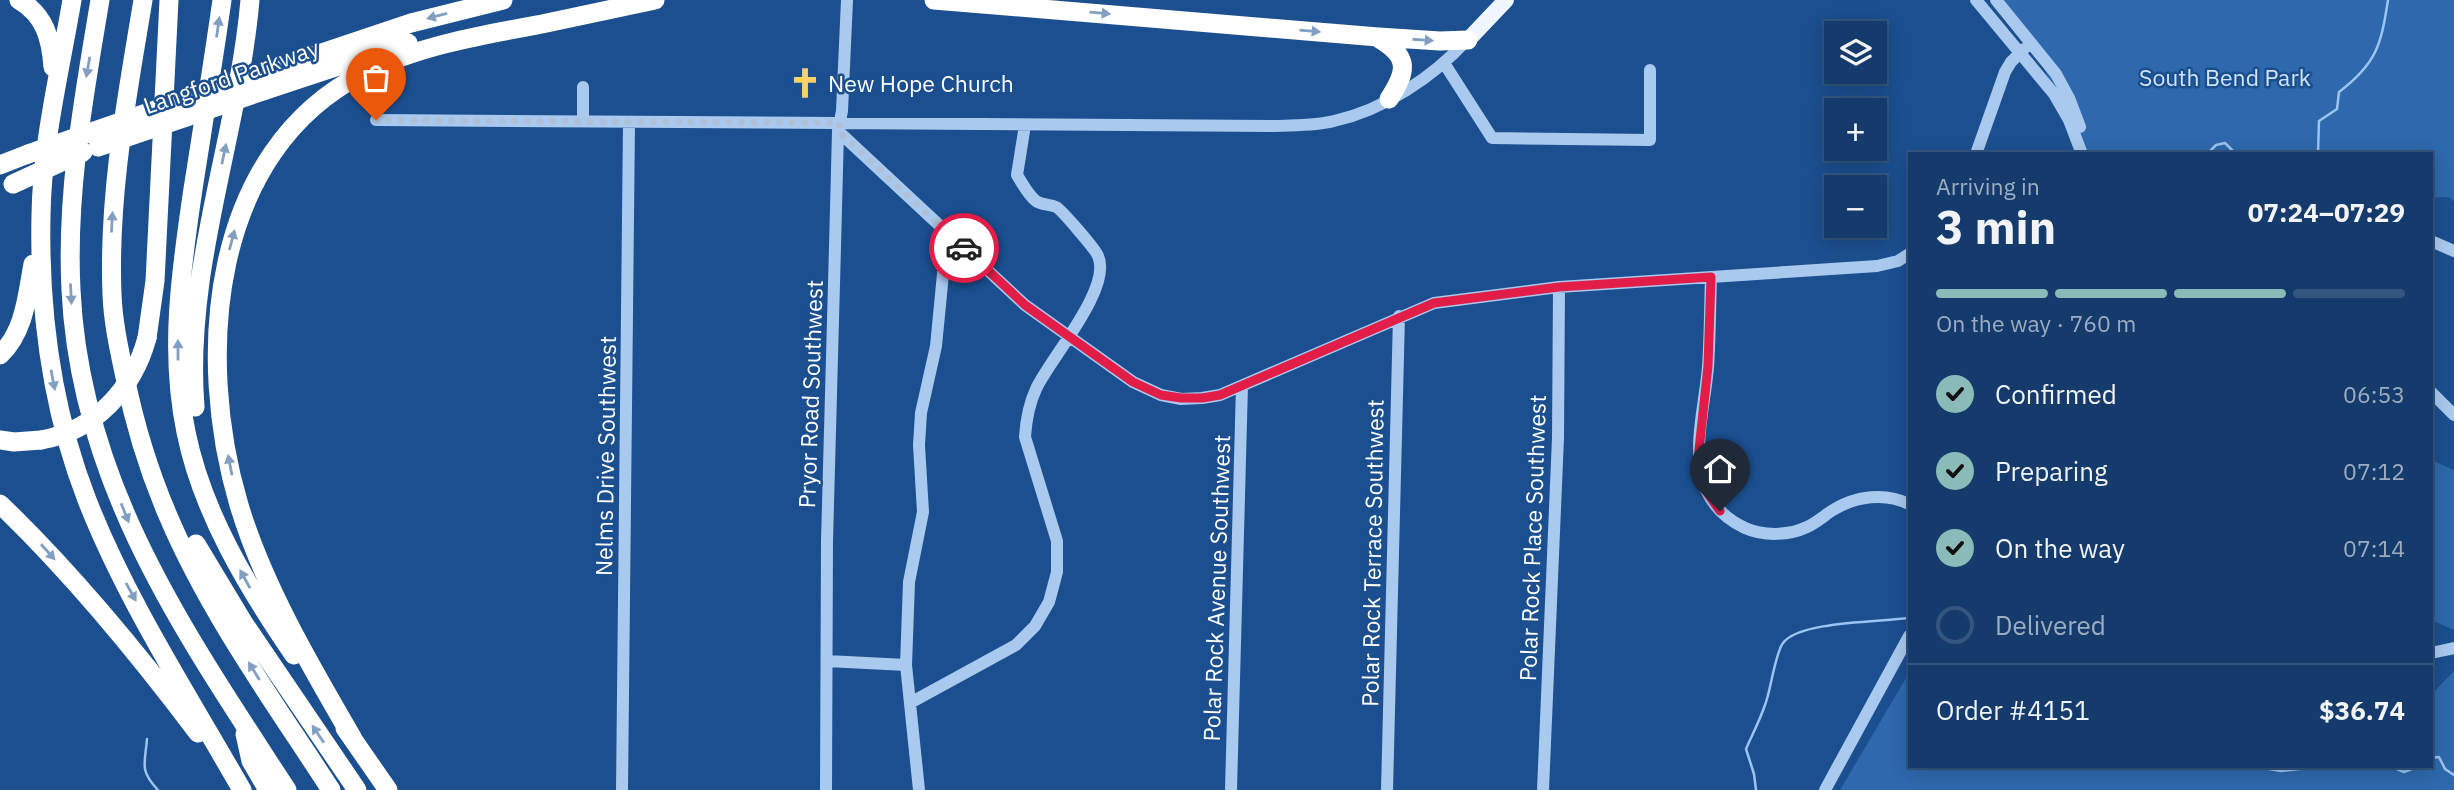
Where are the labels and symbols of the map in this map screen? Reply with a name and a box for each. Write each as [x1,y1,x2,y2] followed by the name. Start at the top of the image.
[1089,8,1111,19] one-way arrow
[426,12,447,22] one-way arrow
[213,16,224,38] one-way arrow
[1299,26,1321,37] one-way arrow
[139,32,323,120] street label: Langford Parkway
[1412,35,1434,46] one-way arrow
[346,48,406,120] pin
[82,56,93,78] one-way arrow
[2139,62,2311,92] park label: South Bend Park
[788,66,822,100] church icon: New Hope Church
[828,68,1014,98] place label: New Hope Church
[219,143,230,165] one-way arrow
[107,211,118,233] one-way arrow
[929,213,999,283] courier
[227,229,238,251] one-way arrow
[791,279,829,509] street label: Pryor Road Southwest
[66,283,77,305] one-way arrow
[588,336,622,576] street label: Nelms Drive Southwest
[172,339,183,361] one-way arrow
[48,369,59,391] one-way arrow
[1512,394,1552,682] street label: Polar Rock Place Southwest
[1354,399,1390,707] street label: Polar Rock Terrace Southwest
[1196,434,1236,742] street label: Polar Rock Avenue Southwest
[1690,439,1750,511] pin
[224,454,235,476] one-way arrow
[120,503,131,524] one-way arrow
[40,543,56,561] one-way arrow
[239,570,251,589] one-way arrow
[125,583,137,602] one-way arrow
[248,661,261,680] one-way arrow
[312,724,325,743] one-way arrow

